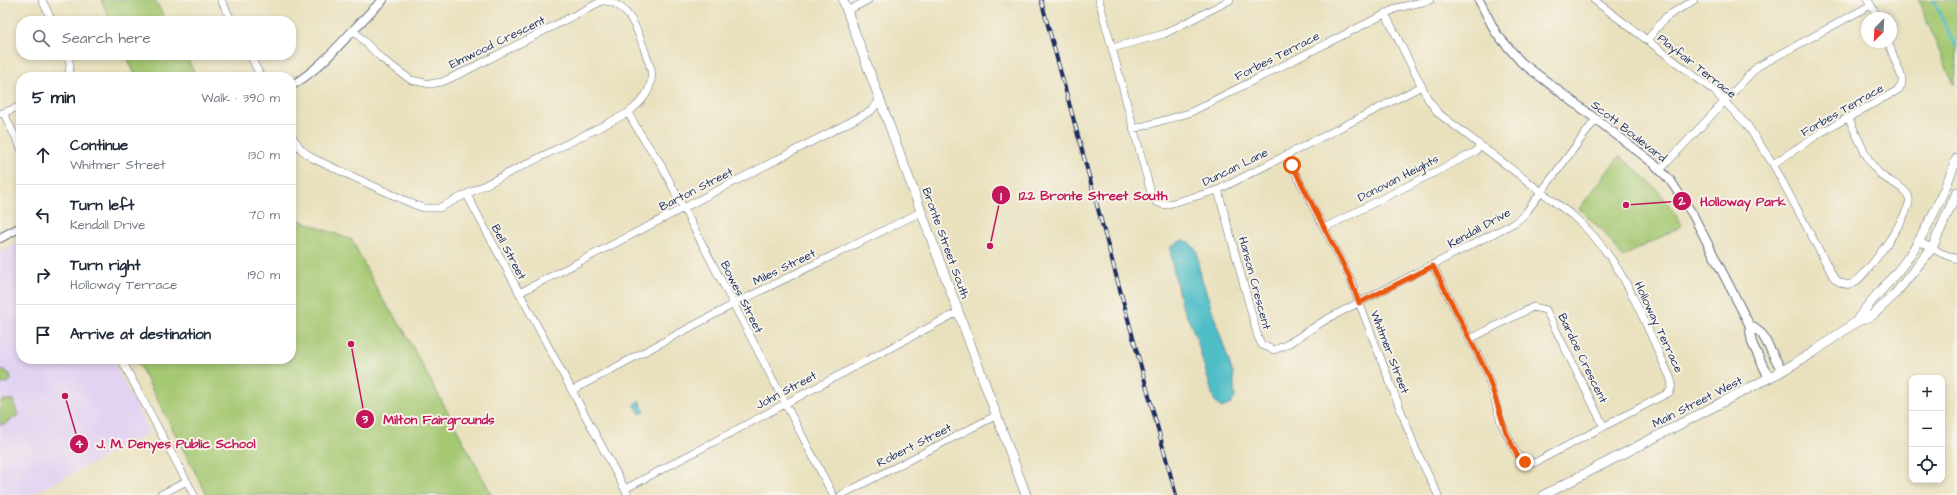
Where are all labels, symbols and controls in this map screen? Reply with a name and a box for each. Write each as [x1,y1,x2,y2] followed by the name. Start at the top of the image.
[446,12,548,73] street label: Elmwood Crescent
[1861,12,1897,48] north arrow
[16,16,296,60] search box
[30,27,52,49] icon: search
[1232,27,1323,85] street label: Forbes Terrace
[62,28,151,49] text: Search here
[1653,30,1740,104] street label: Playfair Terrace
[1798,80,1887,141] street label: Forbes Terrace
[32,86,75,110] text: 5 min
[201,89,280,107] text: Walk · 390 m
[1587,97,1670,166] street label: Scott Boulevard
[70,135,128,156] text: Continue
[32,144,54,166] icon: ahead
[1199,144,1271,191] street label: Duncan Lane
[248,146,280,164] text: 130 m
[1355,151,1442,207] street label: Donovan Heights
[70,156,166,174] text: Whitmer Street
[1283,156,1301,174] route start
[656,163,736,215] street label: Barton Street
[991,183,1176,208] callout: 122 Bronte Street South
[917,185,974,301] street label: Bronte Street South
[1019,187,1168,205] text: 122 Bronte Street South
[1000,188,1002,205] text: 1
[1672,189,1794,214] callout: Holloway Park
[1678,193,1686,210] text: 2
[1700,193,1787,212] text: Holloway Park
[70,195,134,216] text: Turn left
[32,204,54,226] icon: left
[1445,204,1514,253] street label: Kendall Drive
[248,206,280,224] text: 70 m
[70,216,145,234] text: Kendall Drive
[487,221,530,283] street label: Bell Street
[1234,235,1275,332] street label: Hanson Crescent
[750,245,819,290] street label: Miles Street
[70,255,141,276] text: Turn right
[716,258,767,337] street label: Bowes Street
[32,264,54,286] icon: right
[247,266,280,284] text: 190 m
[70,276,177,294] text: Holloway Terrace
[1629,279,1687,377] street label: Holloway Terrace
[1366,308,1413,397] street label: Whitmer Street
[1553,310,1612,406] street label: Bardoe Crescent
[32,324,54,346] icon: arrive
[70,324,211,345] text: Arrive at destination
[753,367,820,414] street label: John Street
[1649,372,1745,433] street label: Main Street West
[1909,375,1945,483] map controls
[1909,375,1945,411] button: +
[355,407,503,432] callout: Milton Fairgrounds
[361,411,369,428] text: 3
[383,411,495,431] text: Milton Fairgrounds
[1909,411,1945,447] button: −
[874,419,955,472] street label: Robert Street
[69,431,263,456] callout: J. M. Denyes Public School
[96,435,255,454] text: J. M. Denyes Public School
[75,436,84,453] text: 4
[1909,447,1945,483] button: locate
[1516,453,1534,471] route end

